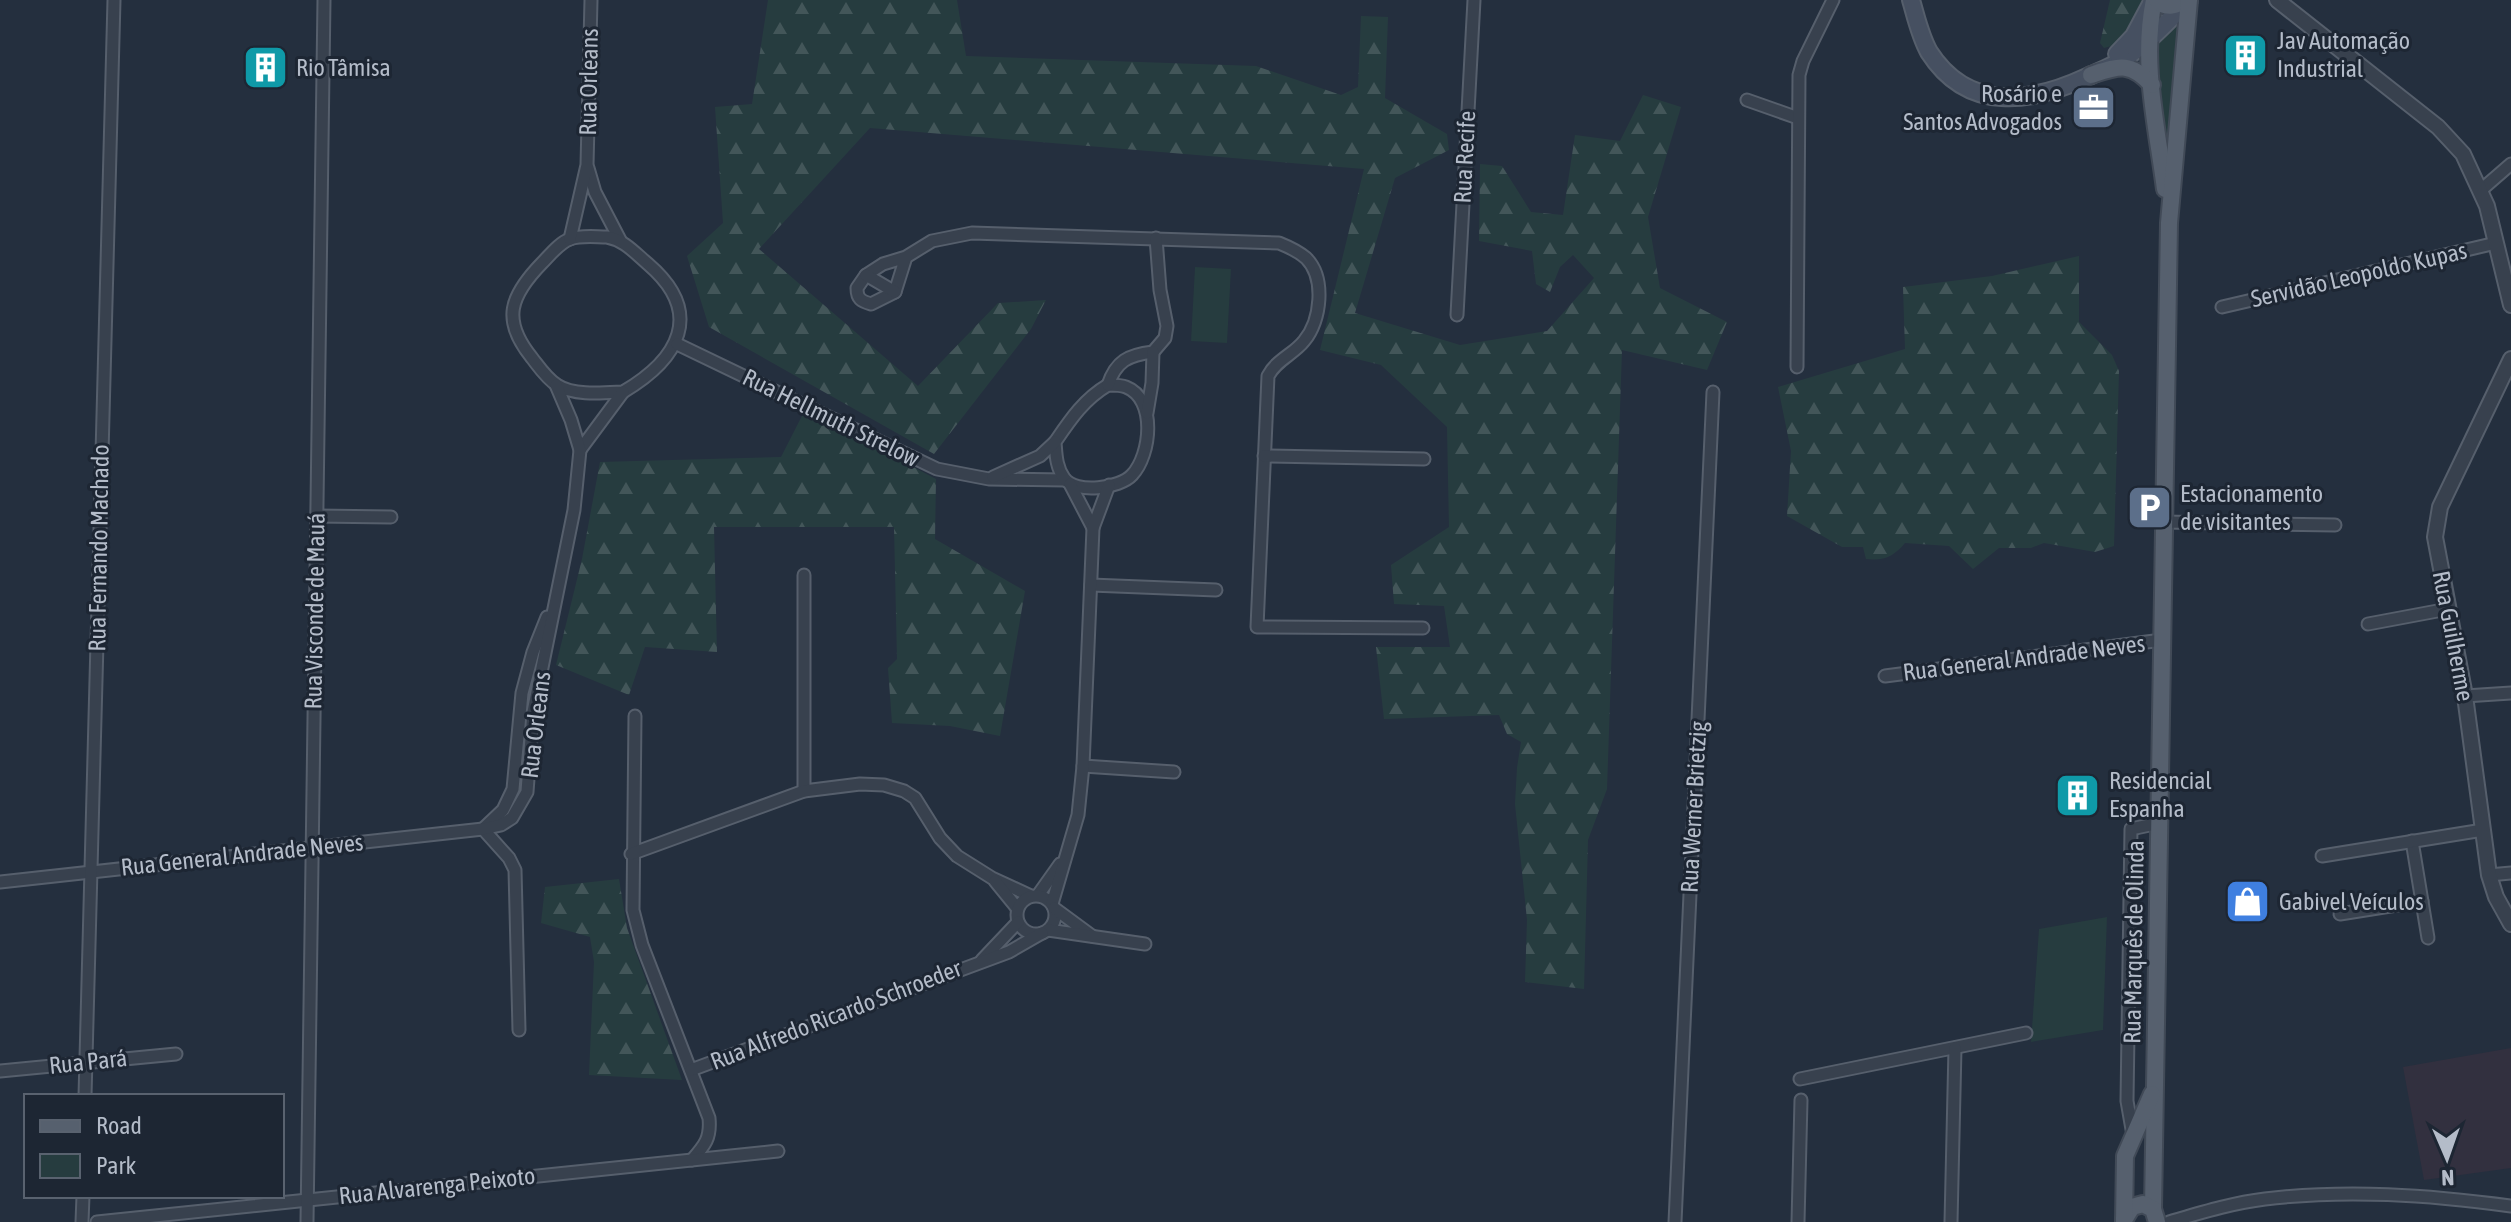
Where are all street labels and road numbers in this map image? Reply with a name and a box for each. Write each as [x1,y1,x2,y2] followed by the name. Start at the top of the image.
[574,28,603,136] street label: Rua Orleans
[1449,110,1480,204] street label: Rua Recife
[2248,237,2469,312] street label: Servidão Leopoldo Kupas
[739,363,924,472] street label: Rua Hellmuth Strelow
[83,444,114,652] street label: Rua Fernando Machado
[299,512,330,710] street label: Rua Visconde de Mauá
[2428,569,2479,703] street label: Rua Guilherme
[1901,629,2146,686] street label: Rua General Andrade Neves
[516,670,555,780] street label: Rua Orleans
[1676,720,1712,894] street label: Rua Werner Brietzig
[119,828,364,881] street label: Rua General Andrade Neves
[2118,840,2149,1044] street label: Rua Marquês de Olinda
[707,954,966,1075] street label: Rua Alfredo Ricardo Schroeder
[48,1044,128,1079] street label: Rua Pará
[337,1162,536,1209] street label: Rua Alvarenga Peixoto

